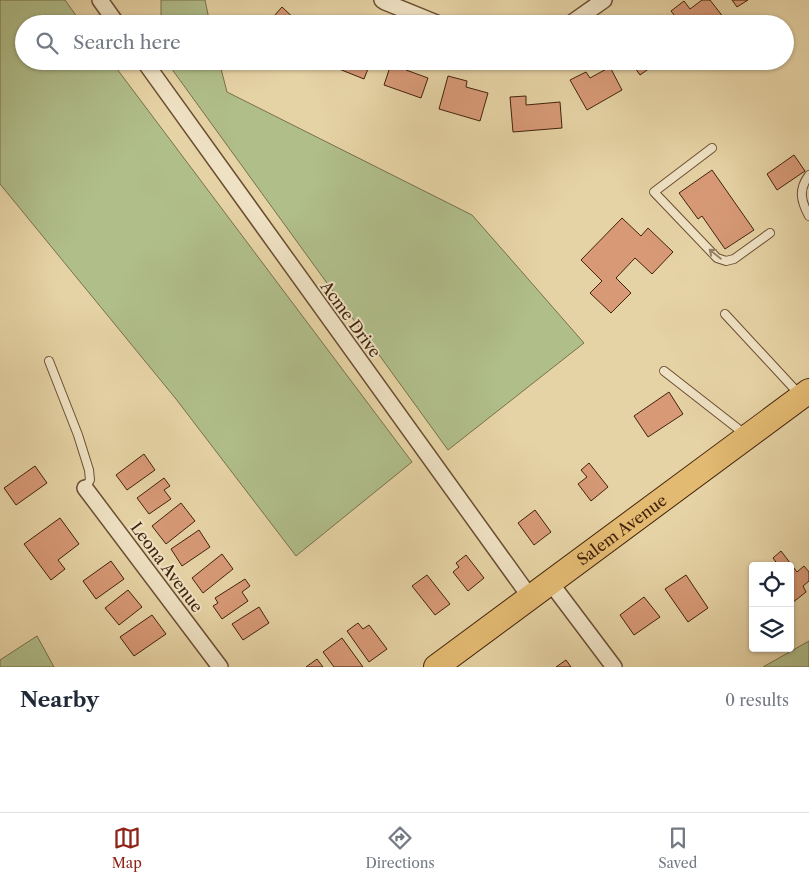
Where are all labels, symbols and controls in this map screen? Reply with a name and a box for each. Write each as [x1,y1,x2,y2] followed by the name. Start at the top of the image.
[15,15,794,70] search box
[33,29,61,57] icon: search
[73,31,181,54] text: Search here
[709,249,722,260] one-way arrow
[316,276,385,361] street label: Acme Drive
[573,490,671,570] street label: Salem Avenue
[127,518,208,616] street label: Leona Avenue
[749,562,794,652] map controls
[749,562,794,607] button: locate
[749,607,794,652] button: layers
[20,687,99,712] text: Nearby
[725,690,789,710] text: 0 results
[112,824,142,872] tab: Map
[365,824,435,872] tab: Directions
[658,824,697,872] tab: Saved

